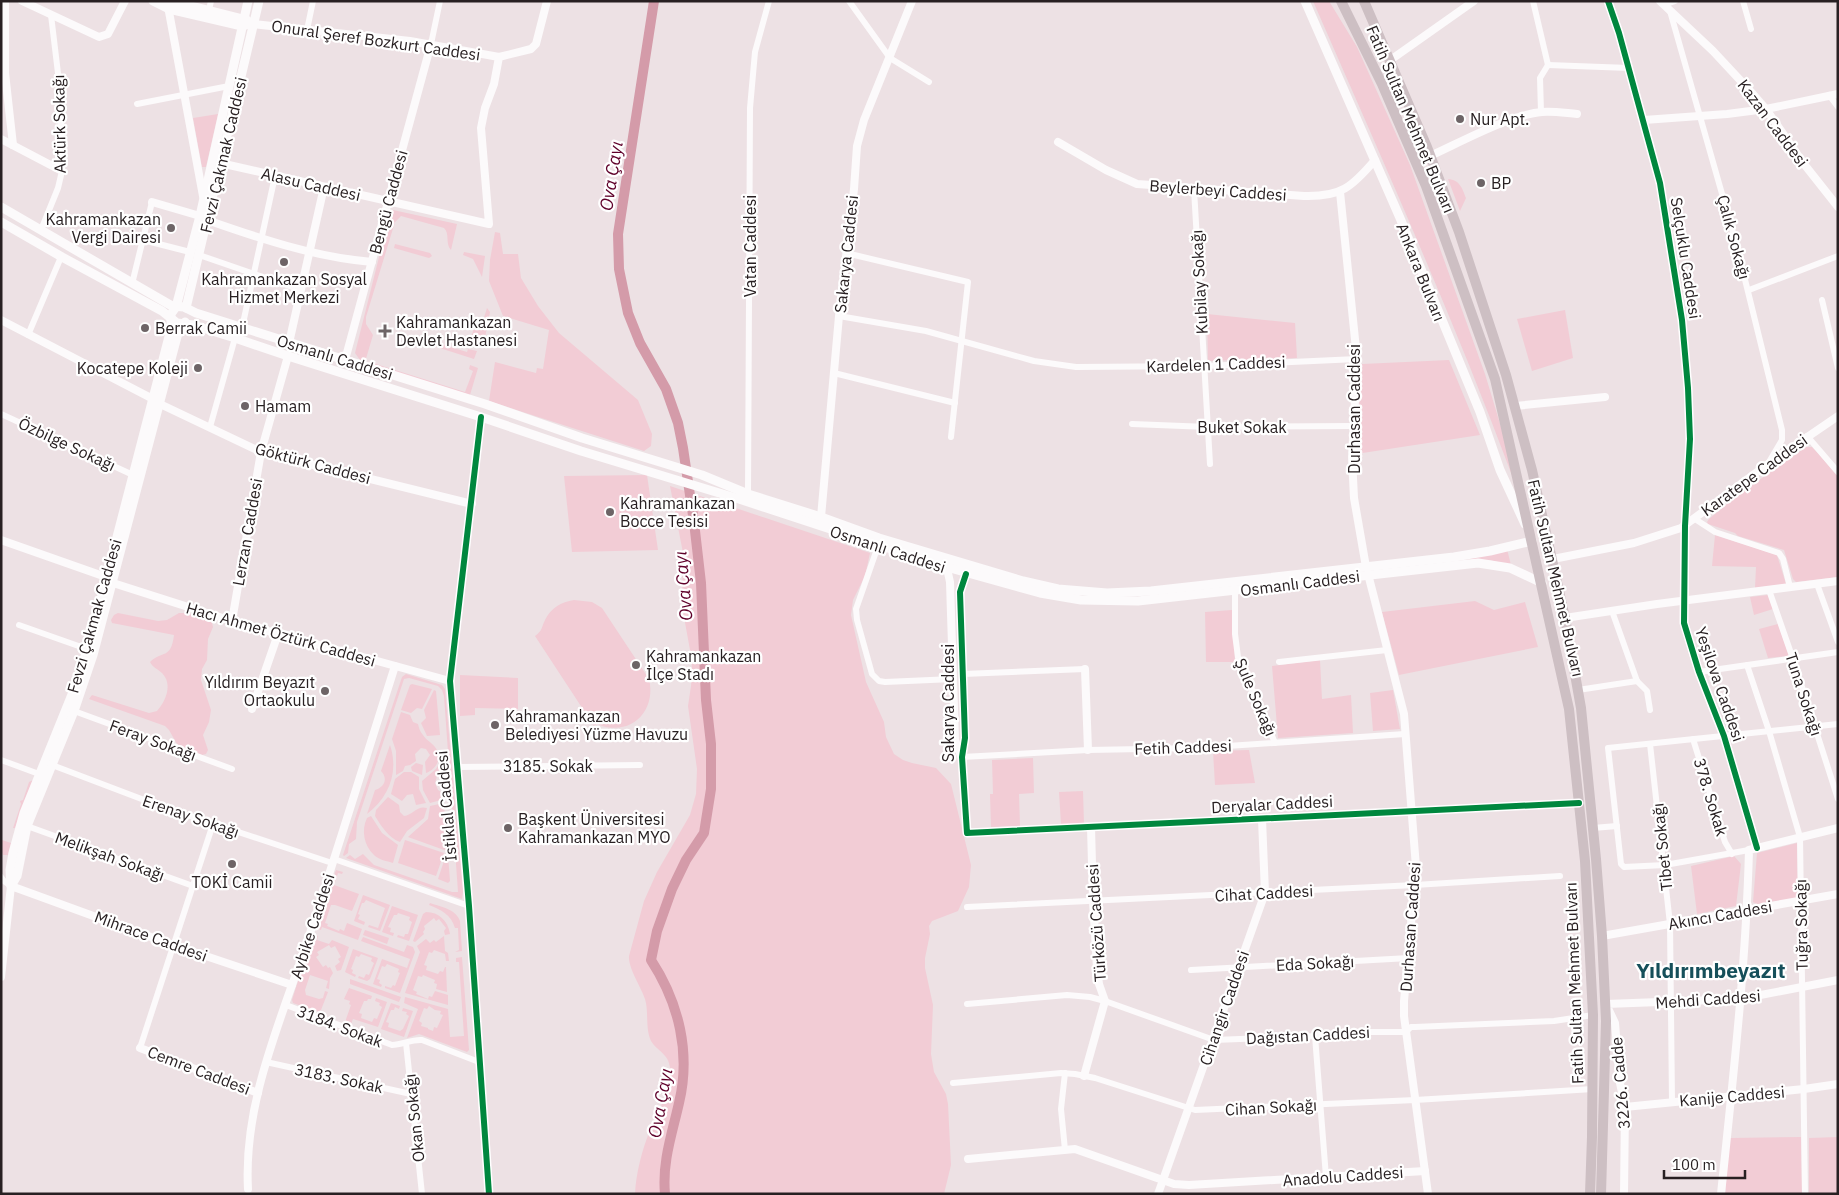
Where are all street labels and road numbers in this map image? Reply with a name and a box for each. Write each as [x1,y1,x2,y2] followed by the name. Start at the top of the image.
[270,15,482,65] street label: Onural Şeref Bozkurt Caddesi
[1362,22,1460,216] street label: Fatih Sultan Mehmet Bulvarı
[48,74,70,174] street label: Aktürk Sokağı
[195,75,251,235] street label: Fevzi Çakmak Caddesi
[1733,75,1813,171] street label: Kazan Caddesi
[364,148,412,256] street label: Bengü Caddesi
[259,163,363,205] street label: Alasu Caddesi
[1149,175,1287,205] street label: Beylerbeyi Caddesi
[1713,193,1755,281] street label: Çalık Sokağı
[830,194,862,314] street label: Sakarya Caddesi
[740,195,760,297] street label: Vatan Caddesi
[1667,196,1705,320] street label: Selçuklu Caddesi
[1392,220,1450,324] street label: Ankara Bulvarı
[1186,229,1212,335] street label: Kubilay Sokağı
[274,330,396,384] street label: Osmanlı Caddesi
[1344,344,1364,474] street label: Durhasan Caddesi
[1146,352,1286,376] street label: Kardelen 1 Caddesi
[15,413,119,475] street label: Özbilge Sokağı
[1197,417,1287,437] street label: Buket Sokak
[1697,430,1811,520] street label: Karatepe Caddesi
[253,438,373,488] street label: Göktürk Caddesi
[228,477,266,587] street label: Lerzan Caddesi
[1524,477,1588,679] street label: Fatih Sultan Mehmet Bulvarı
[828,521,948,577] street label: Osmanlı Caddesi
[62,537,126,695] street label: Fevzi Çakmak Caddesi
[1239,566,1361,600] street label: Osmanlı Caddesi
[184,597,378,671] street label: Hacı Ahmet Öztürk Caddesi
[1691,624,1749,744] street label: Yeşilova Caddesi
[938,644,958,762] street label: Sakarya Caddesi
[1781,650,1827,738] street label: Tuna Sokağı
[1231,655,1281,739] street label: Şule Sokağı
[107,715,199,765] street label: Feray Sokağı
[1134,735,1232,759] street label: Fetih Caddesi
[431,750,461,862] street label: İstiklal Caddesi
[503,756,594,776] street label: 3185. Sokak
[1690,756,1732,839] street label: 378. Sokak
[140,790,242,842] street label: Erenay Sokağı
[1211,791,1333,817] street label: Deryalar Caddesi
[1647,802,1677,892] street label: Tibet Sokağı
[52,827,168,885] street label: Melikşah Sokağı
[1395,861,1425,993] street label: Durhasan Caddesi
[1082,863,1110,983] street label: Türközü Caddesi
[286,871,338,981] street label: Aybike Caddesi
[1790,879,1812,971] street label: Tuğra Sokağı
[1214,880,1314,906] street label: Cihat Caddesi
[1560,882,1588,1084] street label: Fatih Sultan Mehmet Bulvarı
[1666,896,1774,934] street label: Akıncı Caddesi
[92,906,210,966] street label: Mihrace Caddesi
[1195,948,1253,1068] street label: Cihangir Caddesi
[1275,951,1355,975] street label: Eda Sokağı
[1655,985,1761,1013] street label: Mehdi Caddesi
[294,1001,386,1052] street label: 3184. Sokak
[1246,1022,1370,1048] street label: Dağıstan Caddesi
[1606,1036,1634,1130] street label: 3226. Cadde
[145,1041,253,1099] street label: Cemre Caddesi
[293,1059,386,1097] street label: 3183. Sokak
[399,1073,429,1163] street label: Okan Sokağı
[1678,1081,1786,1111] street label: Kanije Caddesi
[1224,1095,1318,1119] street label: Cihan Sokağı
[1282,1162,1404,1190] street label: Anadolu Caddesi

